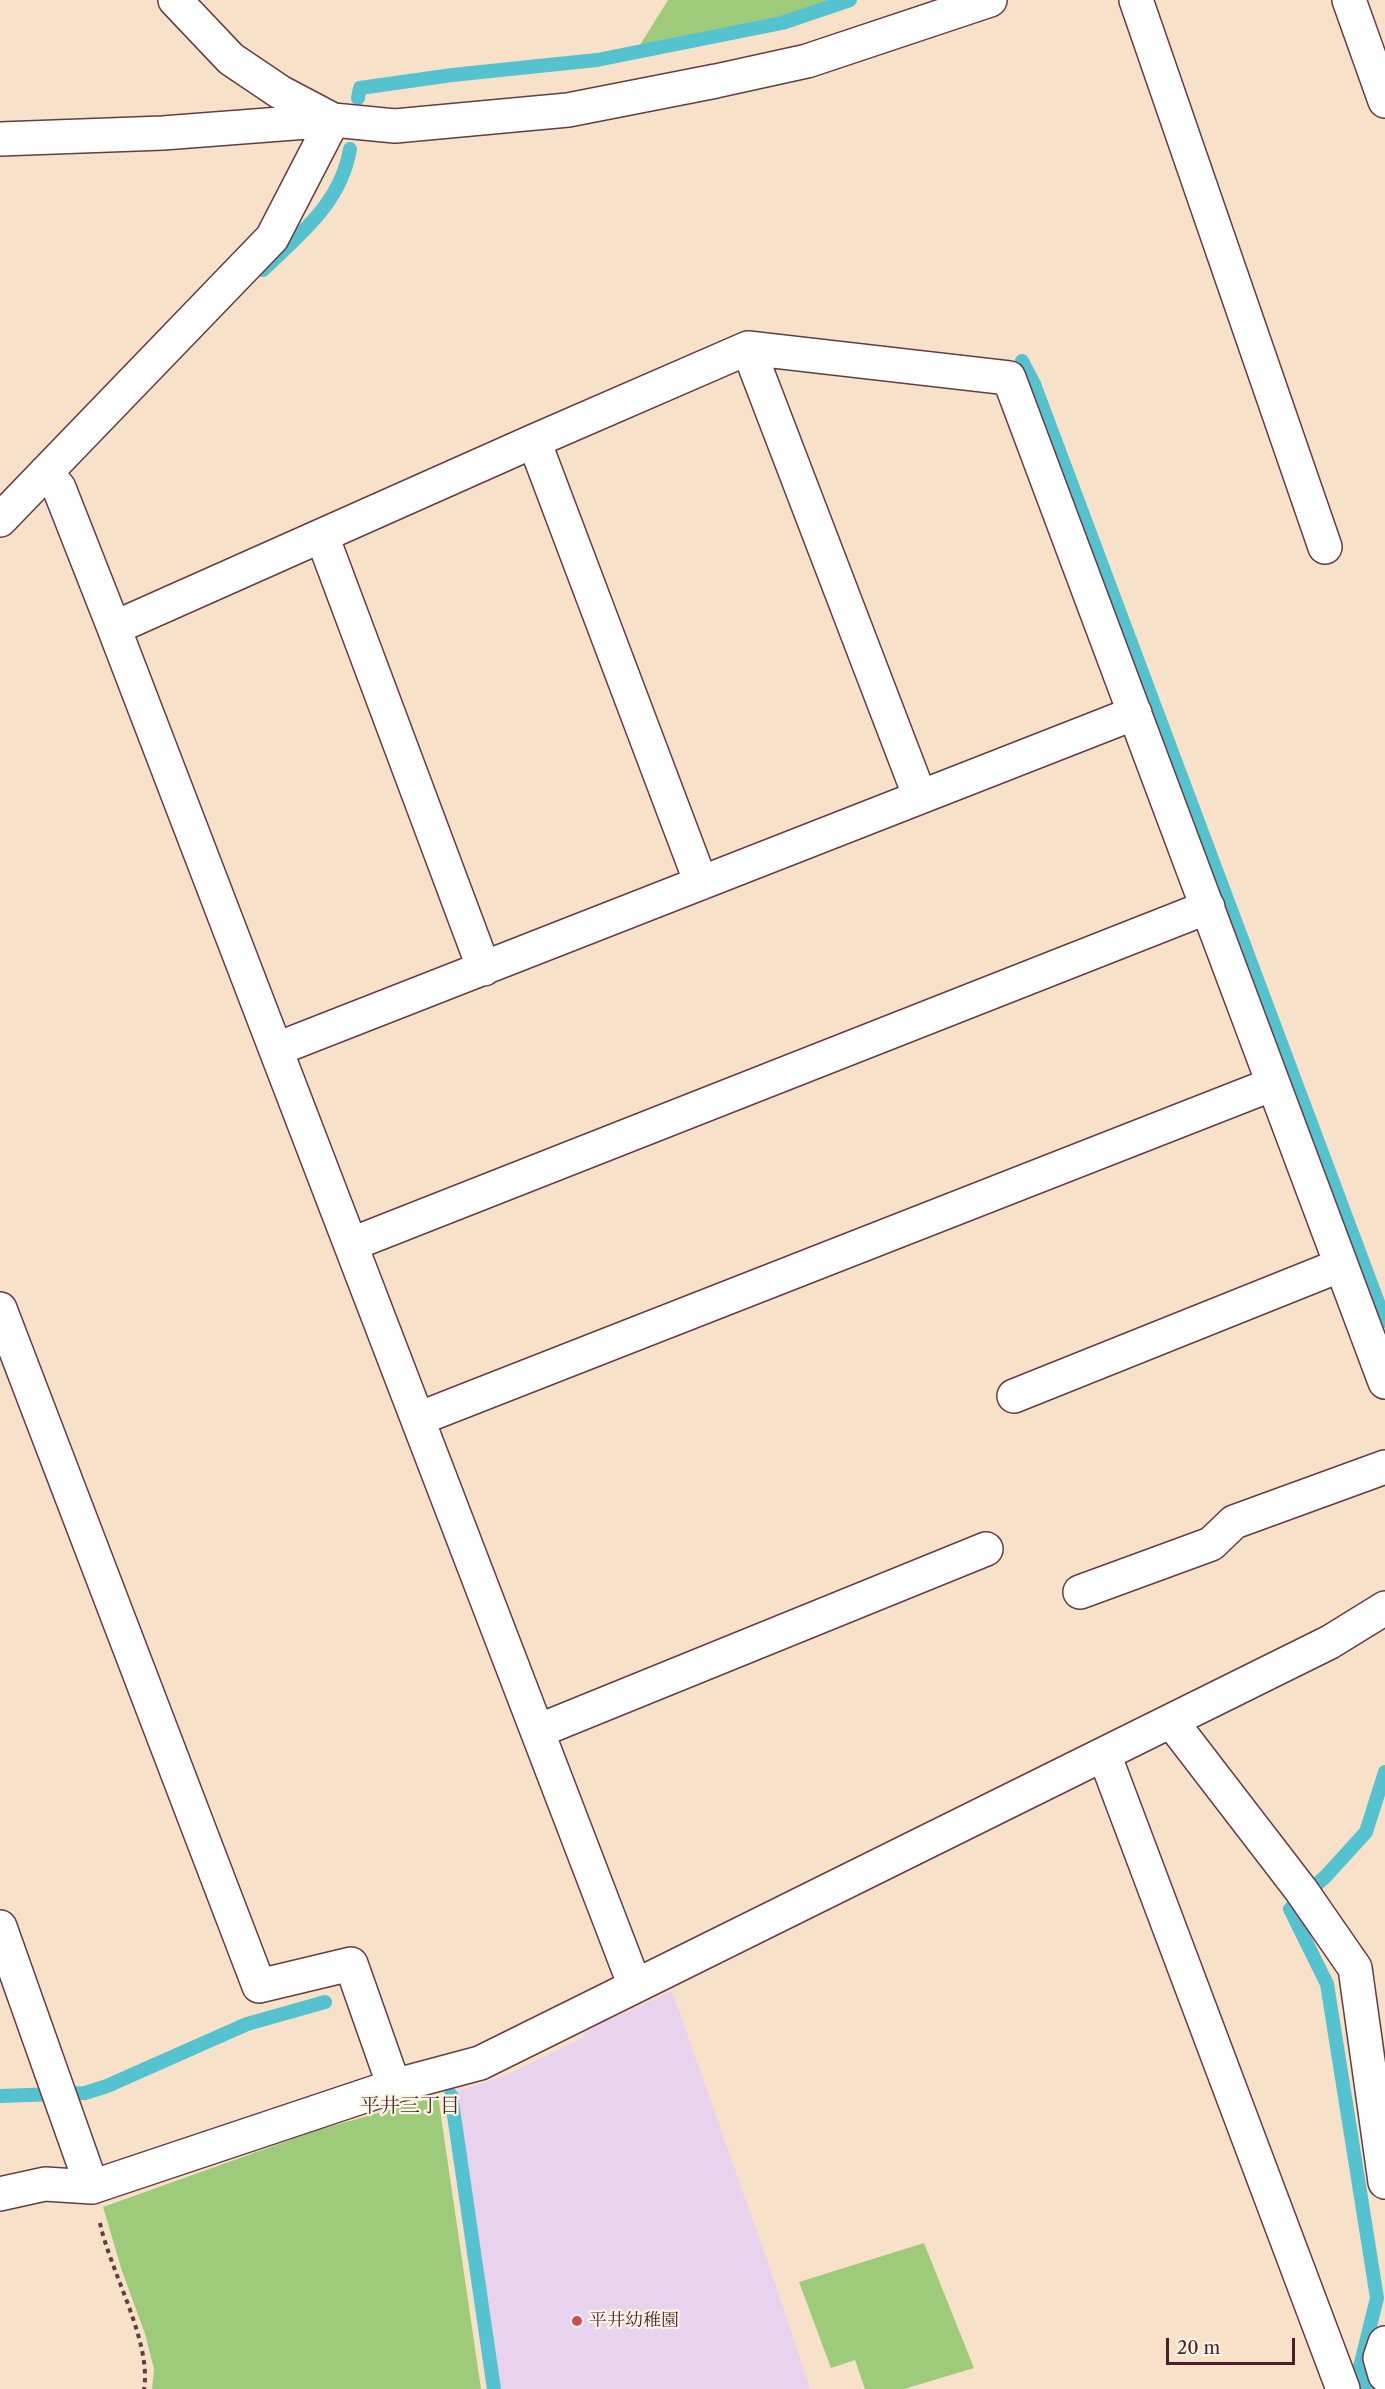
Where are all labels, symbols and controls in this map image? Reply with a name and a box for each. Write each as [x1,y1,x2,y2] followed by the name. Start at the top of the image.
[360,2094,460,2118] district label: 平井三丁目
[589,2310,679,2332] place label: 平井幼稚園
[570,2314,584,2328] marker: 平井幼稚園
[1169,2326,1298,2364] scale bar
[1177,2337,1220,2359] text: 20 m

